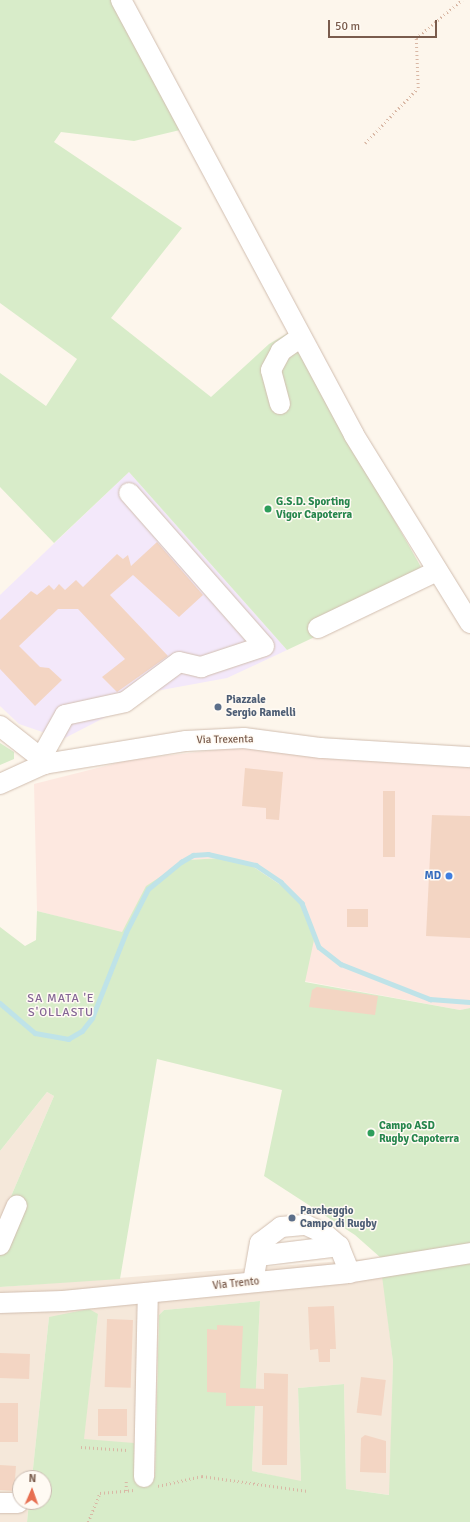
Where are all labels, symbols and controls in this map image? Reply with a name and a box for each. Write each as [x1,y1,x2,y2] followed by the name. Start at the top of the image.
[330,12,439,38] scale bar
[335,19,360,34] text: 50 m
[276,496,352,522] place label: G.S.D. Sporting Vigor Capoterra
[263,504,273,514] marker: G.S.D. Sporting Vigor Capoterra
[226,694,296,720] place label: Piazzale Sergio Ramelli
[213,702,223,712] marker: Piazzale Sergio Ramelli
[196,733,254,747] street label: Via Trexenta
[424,869,441,883] place label: MD
[444,871,454,881] marker: MD
[27,992,95,1020] district label: SA MATA 'E S'OLLASTU
[379,1120,459,1146] place label: Campo ASD Rugby Capoterra
[366,1128,376,1138] marker: Campo ASD Rugby Capoterra
[300,1205,377,1231] place label: Parcheggio Campo di Rugby
[287,1213,297,1223] marker: Parcheggio Campo di Rugby
[212,1275,260,1293] street label: Via Trento
[12,1470,52,1510] north arrow
[28,1472,36,1485] text: N

